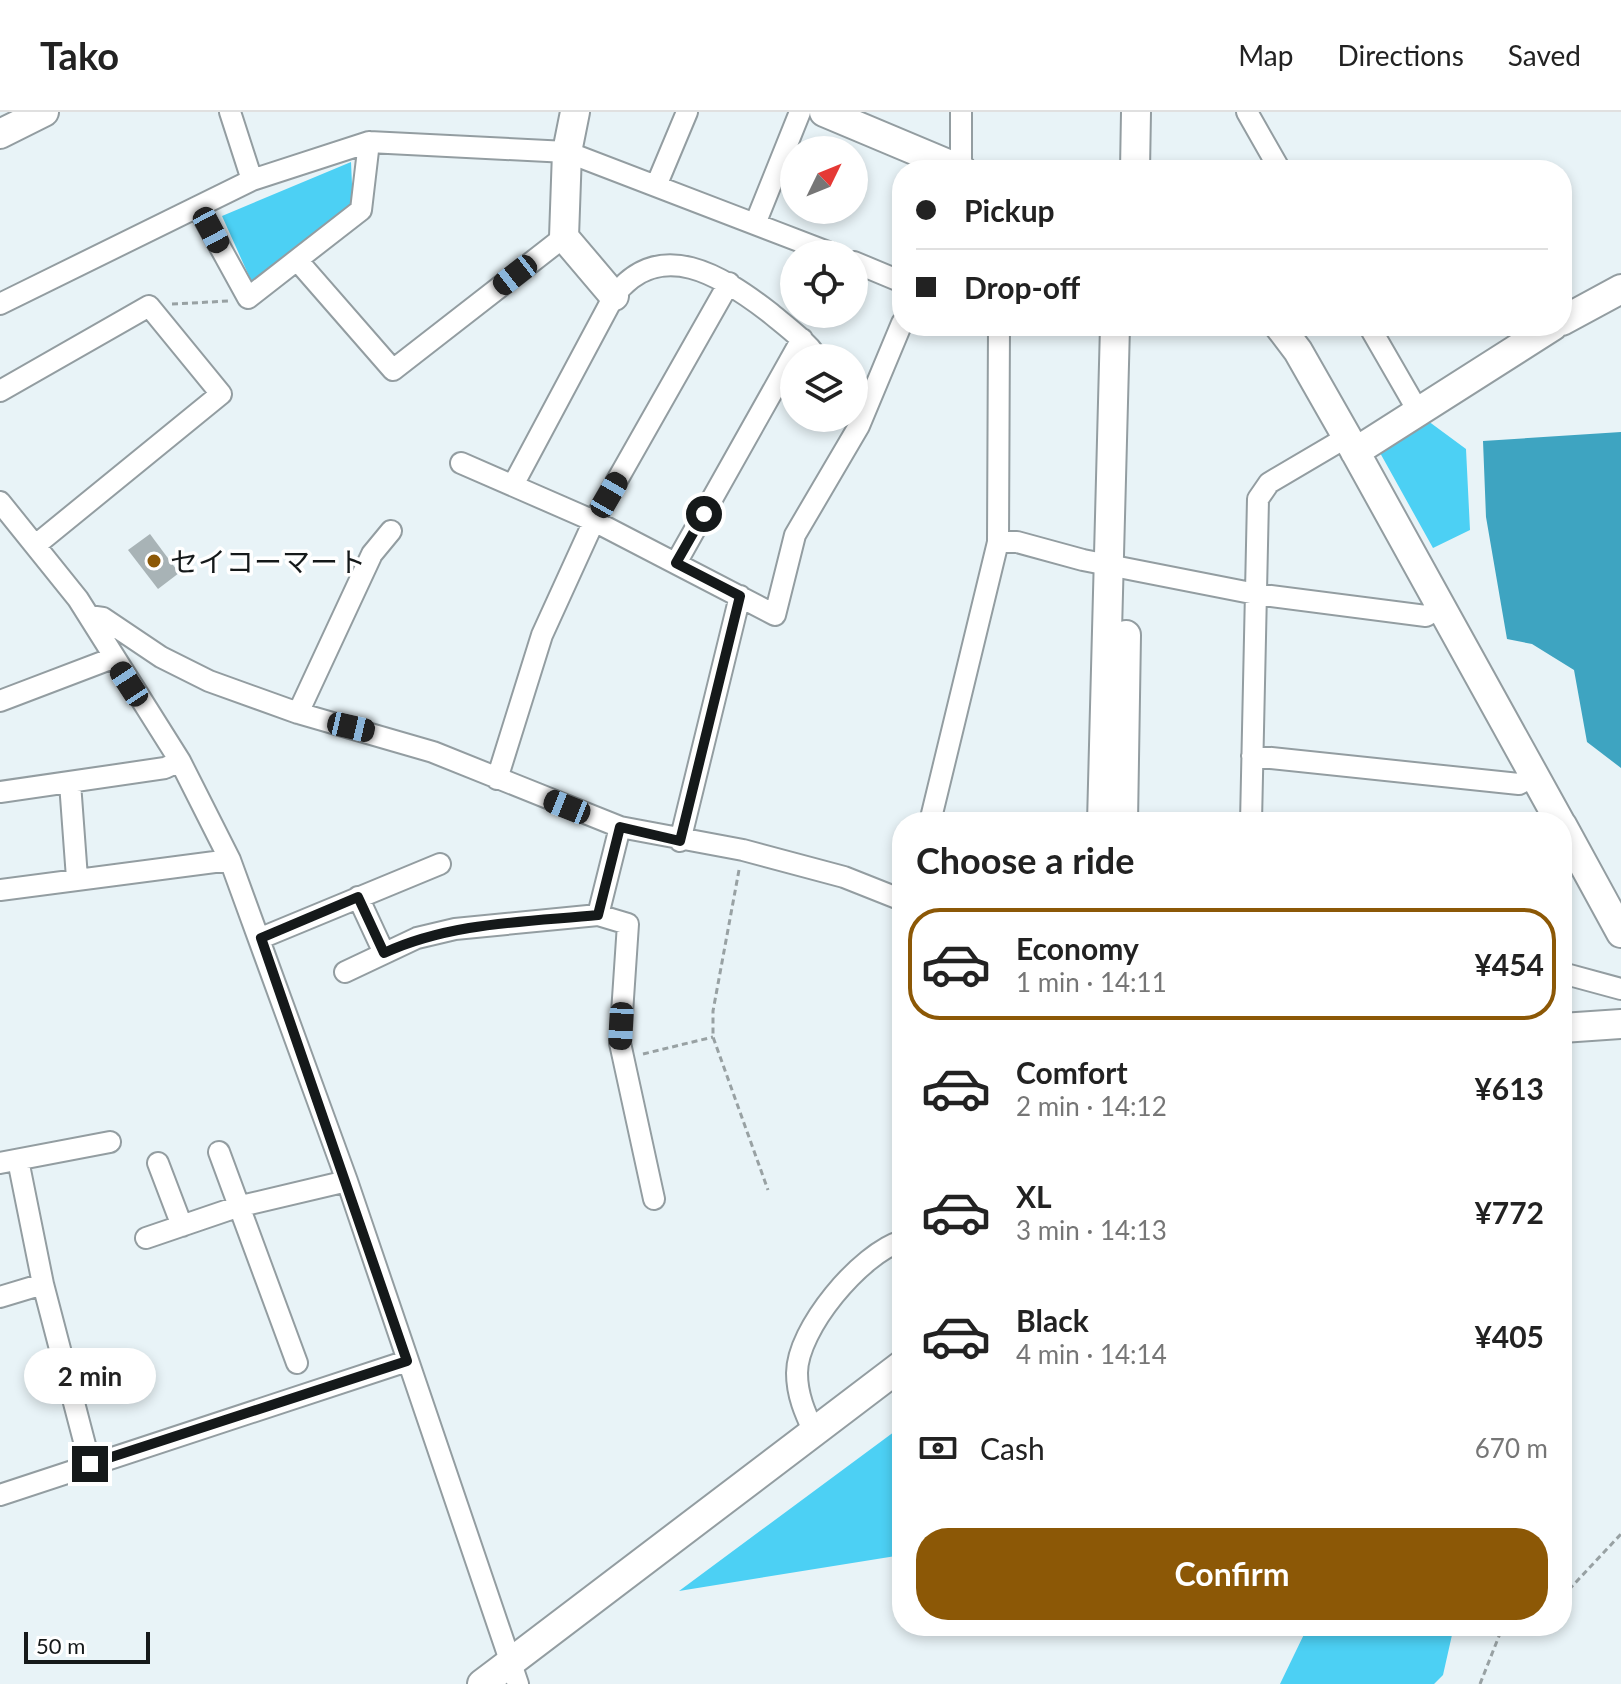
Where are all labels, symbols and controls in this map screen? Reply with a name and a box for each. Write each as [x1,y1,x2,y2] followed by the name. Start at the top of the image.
[40,32,119,78] text: Tako
[1238,38,1293,72] text: Map
[1337,38,1464,72] text: Directions
[1508,38,1581,72] text: Saved
[780,136,868,224] north arrow
[780,136,868,432] map controls
[964,192,1055,228] text: Pickup
[189,203,233,257] car
[780,240,868,328] button: locate
[489,251,541,299] car
[964,269,1080,305] text: Drop-off
[780,344,868,432] button: layers
[587,468,631,522] car
[686,496,722,532] route start
[170,544,366,578] place label: セイコーマート
[145,552,163,570] marker: セイコーマート
[106,657,152,711] car
[325,710,377,744] car
[540,787,594,827] car
[916,838,1135,882] text: Choose a ride
[920,928,992,1000] icon: car
[1016,930,1139,966] text: Economy
[1474,946,1544,982] text: ¥454
[1016,966,1167,998] text: 1 min · 14:11
[608,1001,634,1051] car
[920,1052,992,1124] icon: car
[1016,1054,1128,1090] text: Comfort
[1474,1070,1544,1106] text: ¥613
[1016,1090,1167,1122] text: 2 min · 14:12
[920,1176,992,1248] icon: car
[1016,1178,1052,1214] text: XL
[1474,1194,1544,1230] text: ¥772
[1016,1214,1167,1246] text: 3 min · 14:13
[920,1300,992,1372] icon: car
[1016,1302,1089,1338] text: Black
[1474,1318,1544,1354] text: ¥405
[1016,1338,1167,1370] text: 4 min · 14:14
[24,1348,156,1404] callout: 2 min
[58,1360,122,1392] text: 2 min
[916,1426,960,1470] icon: cash
[980,1430,1045,1466] text: Cash
[1475,1432,1548,1464] text: 670 m
[72,1446,108,1482] route end
[916,1528,1548,1620] button: Confirm
[24,1628,150,1664] scale bar
[36,1632,85,1659] text: 50 m

